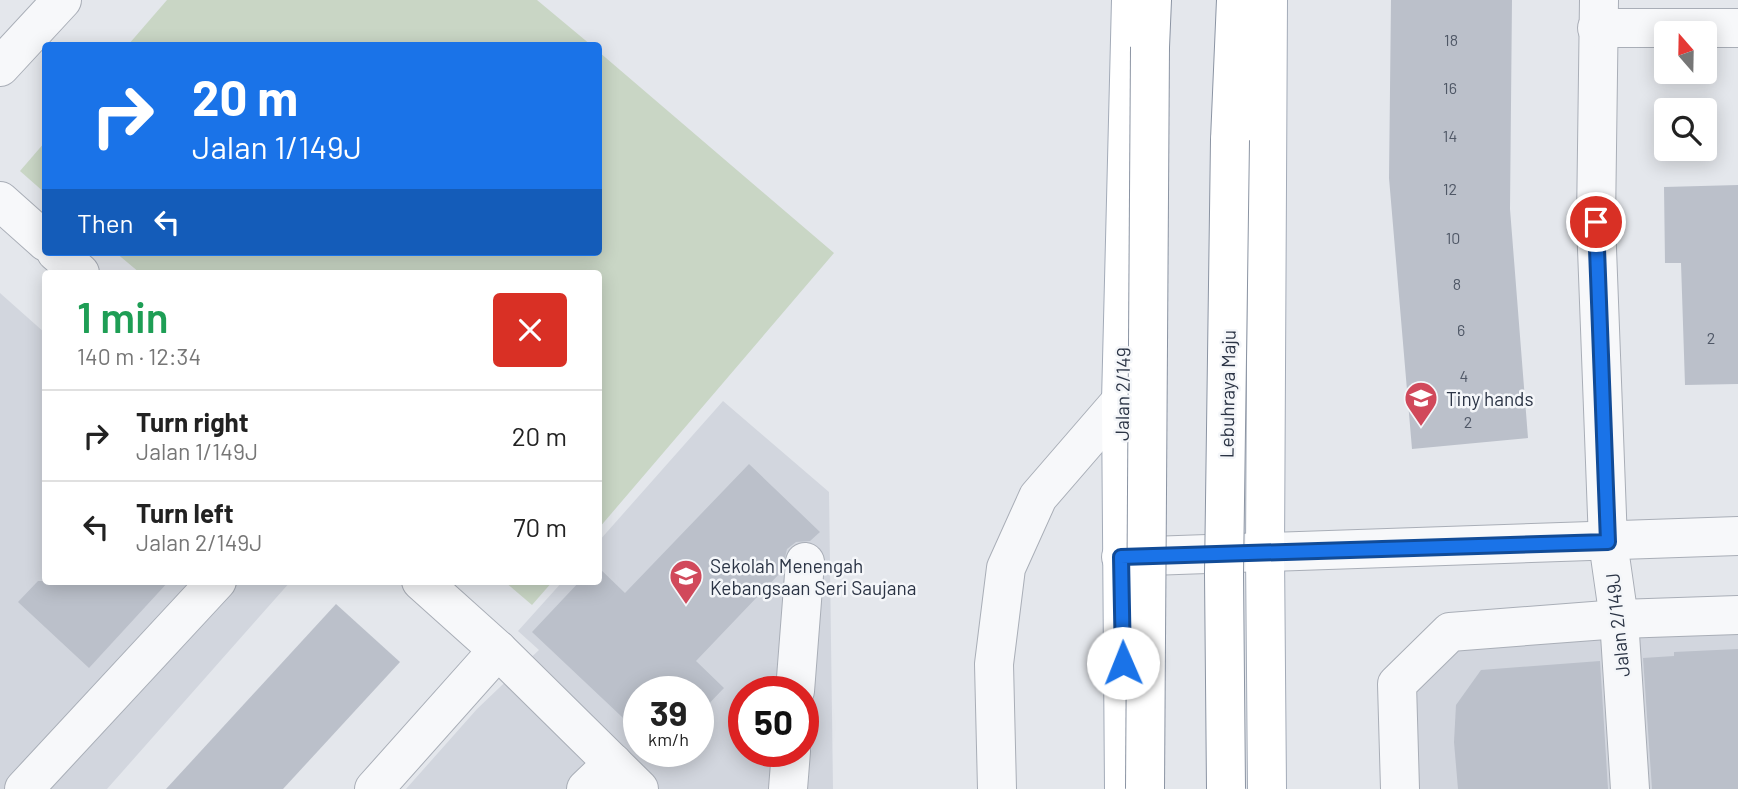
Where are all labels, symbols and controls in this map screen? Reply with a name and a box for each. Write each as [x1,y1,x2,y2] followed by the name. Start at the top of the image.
[1654,21,1717,84] north arrow
[1654,21,1717,161] map controls
[1444,30,1458,49] house number: 18
[192,67,298,126] text: 20 m
[77,70,168,161] icon: right
[1443,78,1457,97] house number: 16
[1654,98,1717,161] button: search
[1443,126,1457,145] house number: 14
[192,127,362,165] text: Jalan 1/149J
[1443,179,1457,198] house number: 12
[1566,192,1626,252] pin
[148,203,186,241] icon: left
[1577,203,1615,241] icon: arrive
[77,207,134,238] text: Then
[1446,228,1460,247] house number: 10
[1453,274,1461,293] house number: 8
[77,291,169,341] text: 1 min
[493,293,567,367] button: close
[1457,320,1465,339] house number: 6
[1707,328,1715,347] house number: 2
[1214,330,1240,458] street label: Lebuhraya Maju
[77,342,201,370] text: 140 m · 12:34
[1110,347,1134,441] street label: Jalan 2/149
[1460,366,1468,385] house number: 4
[1402,379,1440,428] school or university icon: Tiny hands
[1446,387,1534,410] place label: Tiny hands
[136,406,249,437] text: Turn right
[1464,412,1472,431] house number: 2
[77,417,115,455] icon: right
[512,420,567,451] text: 20 m
[136,437,258,465] text: Jalan 1/149J
[136,497,234,528] text: Turn left
[77,508,115,546] icon: left
[513,511,567,542] text: 70 m
[136,528,263,556] text: Jalan 2/149J
[710,554,916,599] place label: Sekolah Menengah Kebangsaan Seri Saujana
[667,557,705,606] school or university icon: Sekolah Menengah Kebangsaan Seri Saujana
[1600,572,1634,678] street label: Jalan 2/149J
[1086,626,1160,700] position arrow
[728,676,819,767] speed limit sign: 50
[650,691,687,733] text: 39
[648,728,689,750] text: km/h

